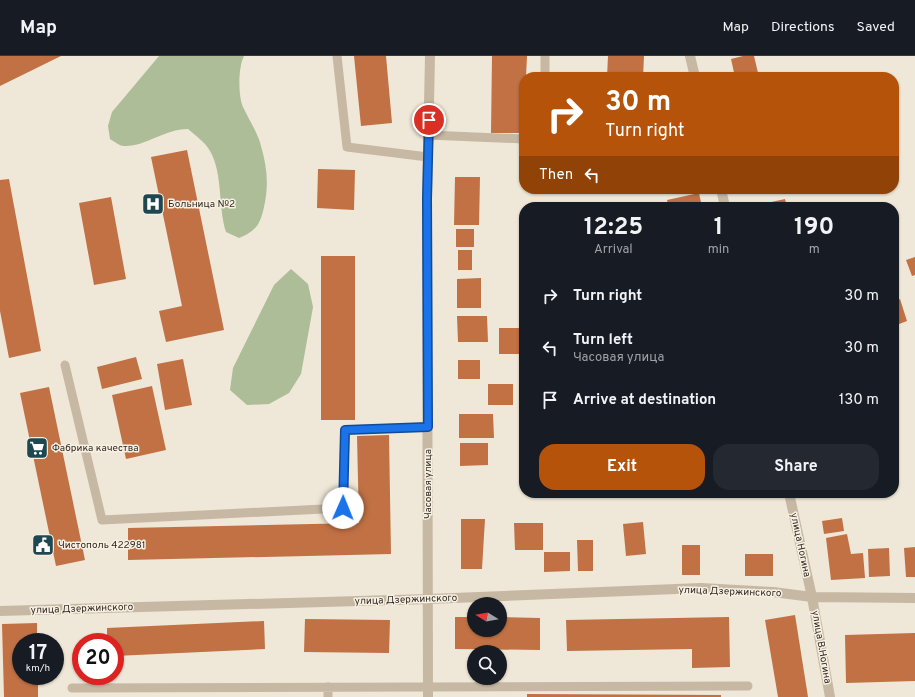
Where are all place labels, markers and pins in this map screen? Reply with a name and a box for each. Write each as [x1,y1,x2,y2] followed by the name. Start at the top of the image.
[412,103,446,137] pin
[140,191,166,217] hospital icon: Больница №2
[168,198,235,211] place label: Больница №2
[24,435,50,461] supermarket icon: Фабрика качества
[52,442,139,455] place label: Фабрика качества
[30,532,56,558] public building icon: Чистополь 422981
[58,539,146,552] place label: Чистополь 422981

